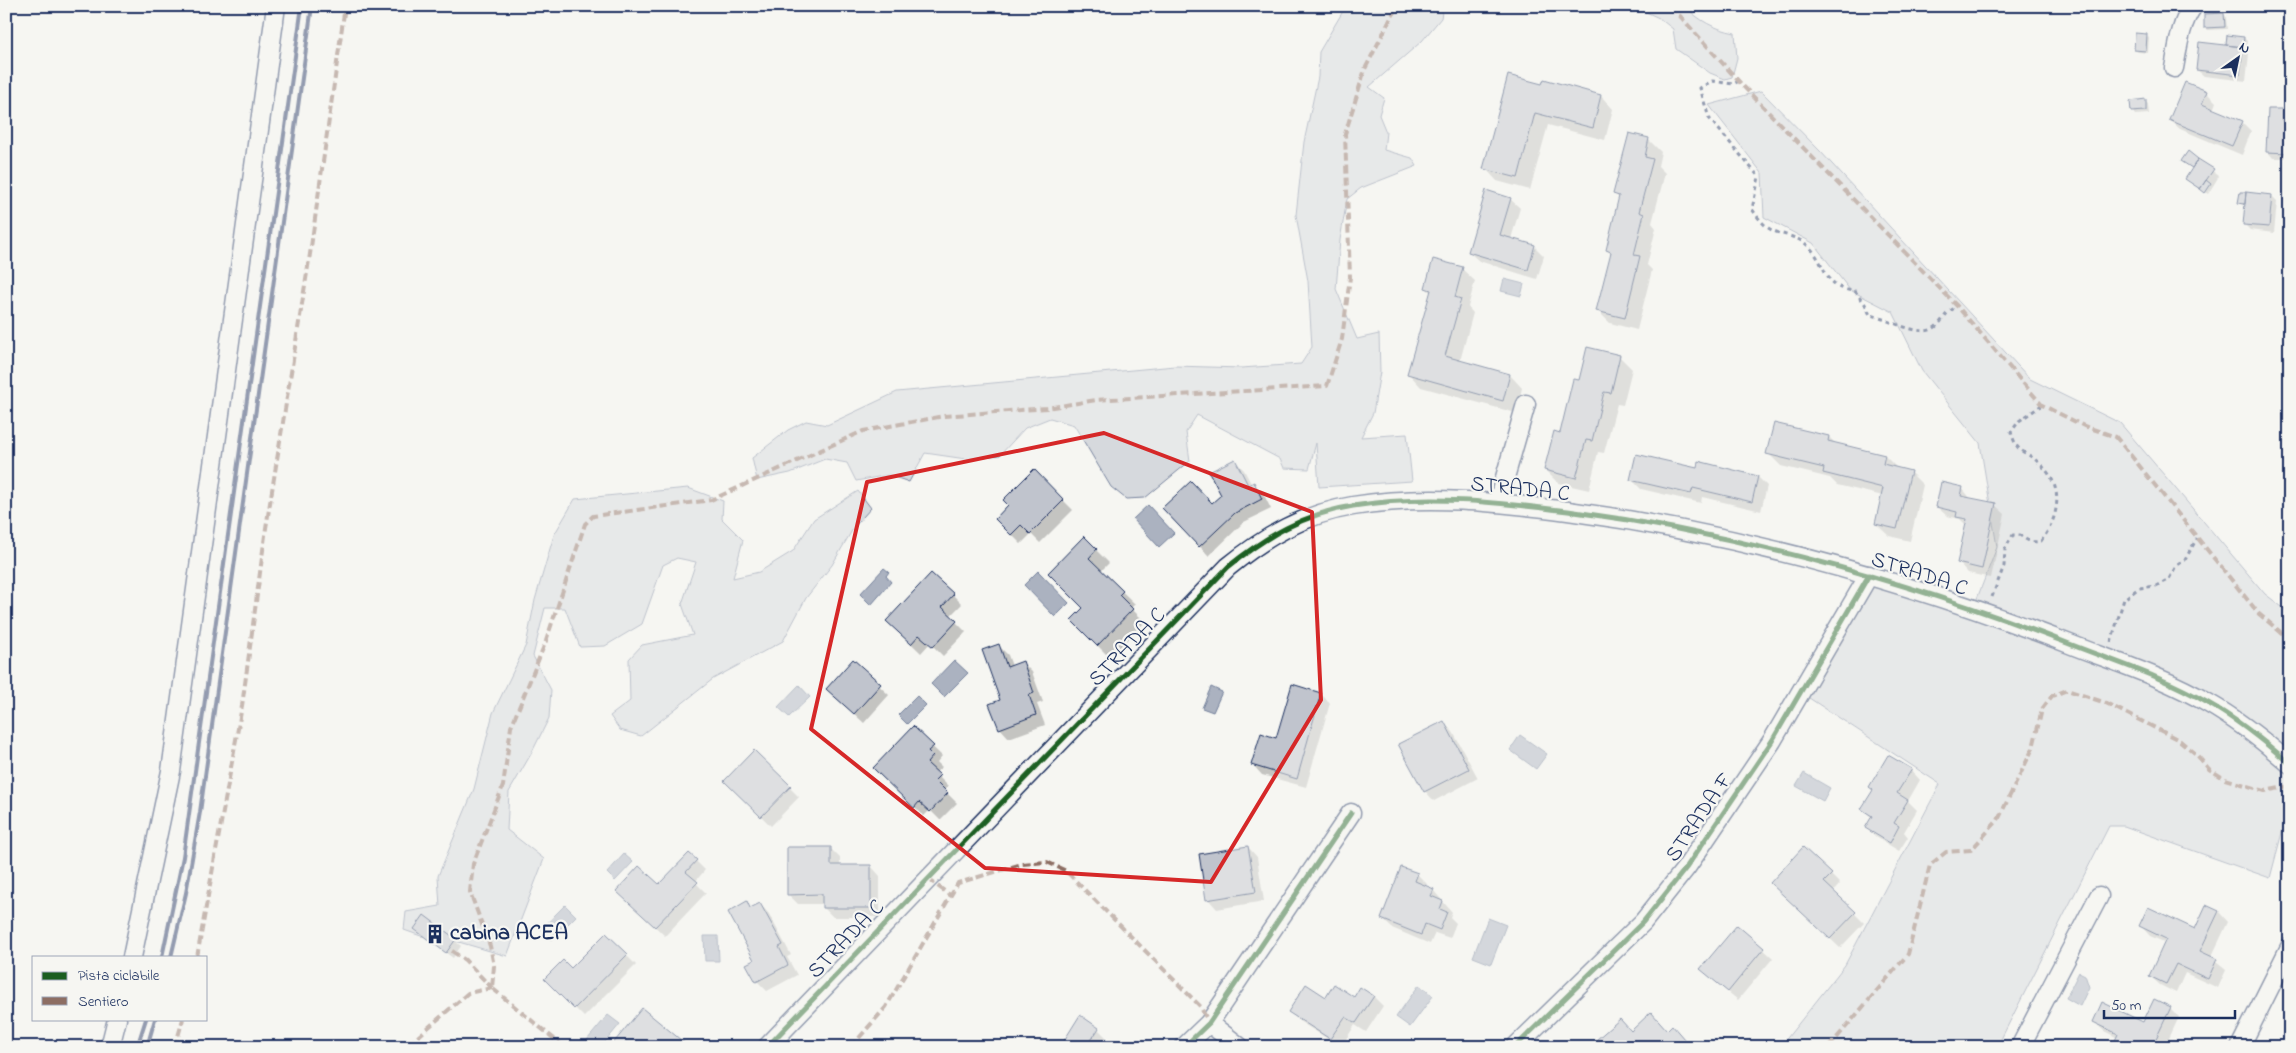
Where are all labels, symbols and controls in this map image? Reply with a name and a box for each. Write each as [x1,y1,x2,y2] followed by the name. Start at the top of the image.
[2214,32,2264,82] north arrow
[2235,37,2254,60] text: N
[1469,469,1571,511] street label: STRADA C
[1867,544,1971,606] street label: STRADA C
[1082,601,1174,695] street label: STRADA C
[1658,767,1742,869] street label: STRADA F
[801,893,893,987] street label: STRADA C
[450,918,568,950] place label: cabina ACEA
[424,923,446,945] building icon: cabina ACEA
[32,956,208,1020] legend
[78,965,160,987] text: Pista ciclabile
[2104,988,2235,1020] scale bar
[78,991,129,1013] text: Sentiero
[2111,995,2142,1017] text: 50 m

